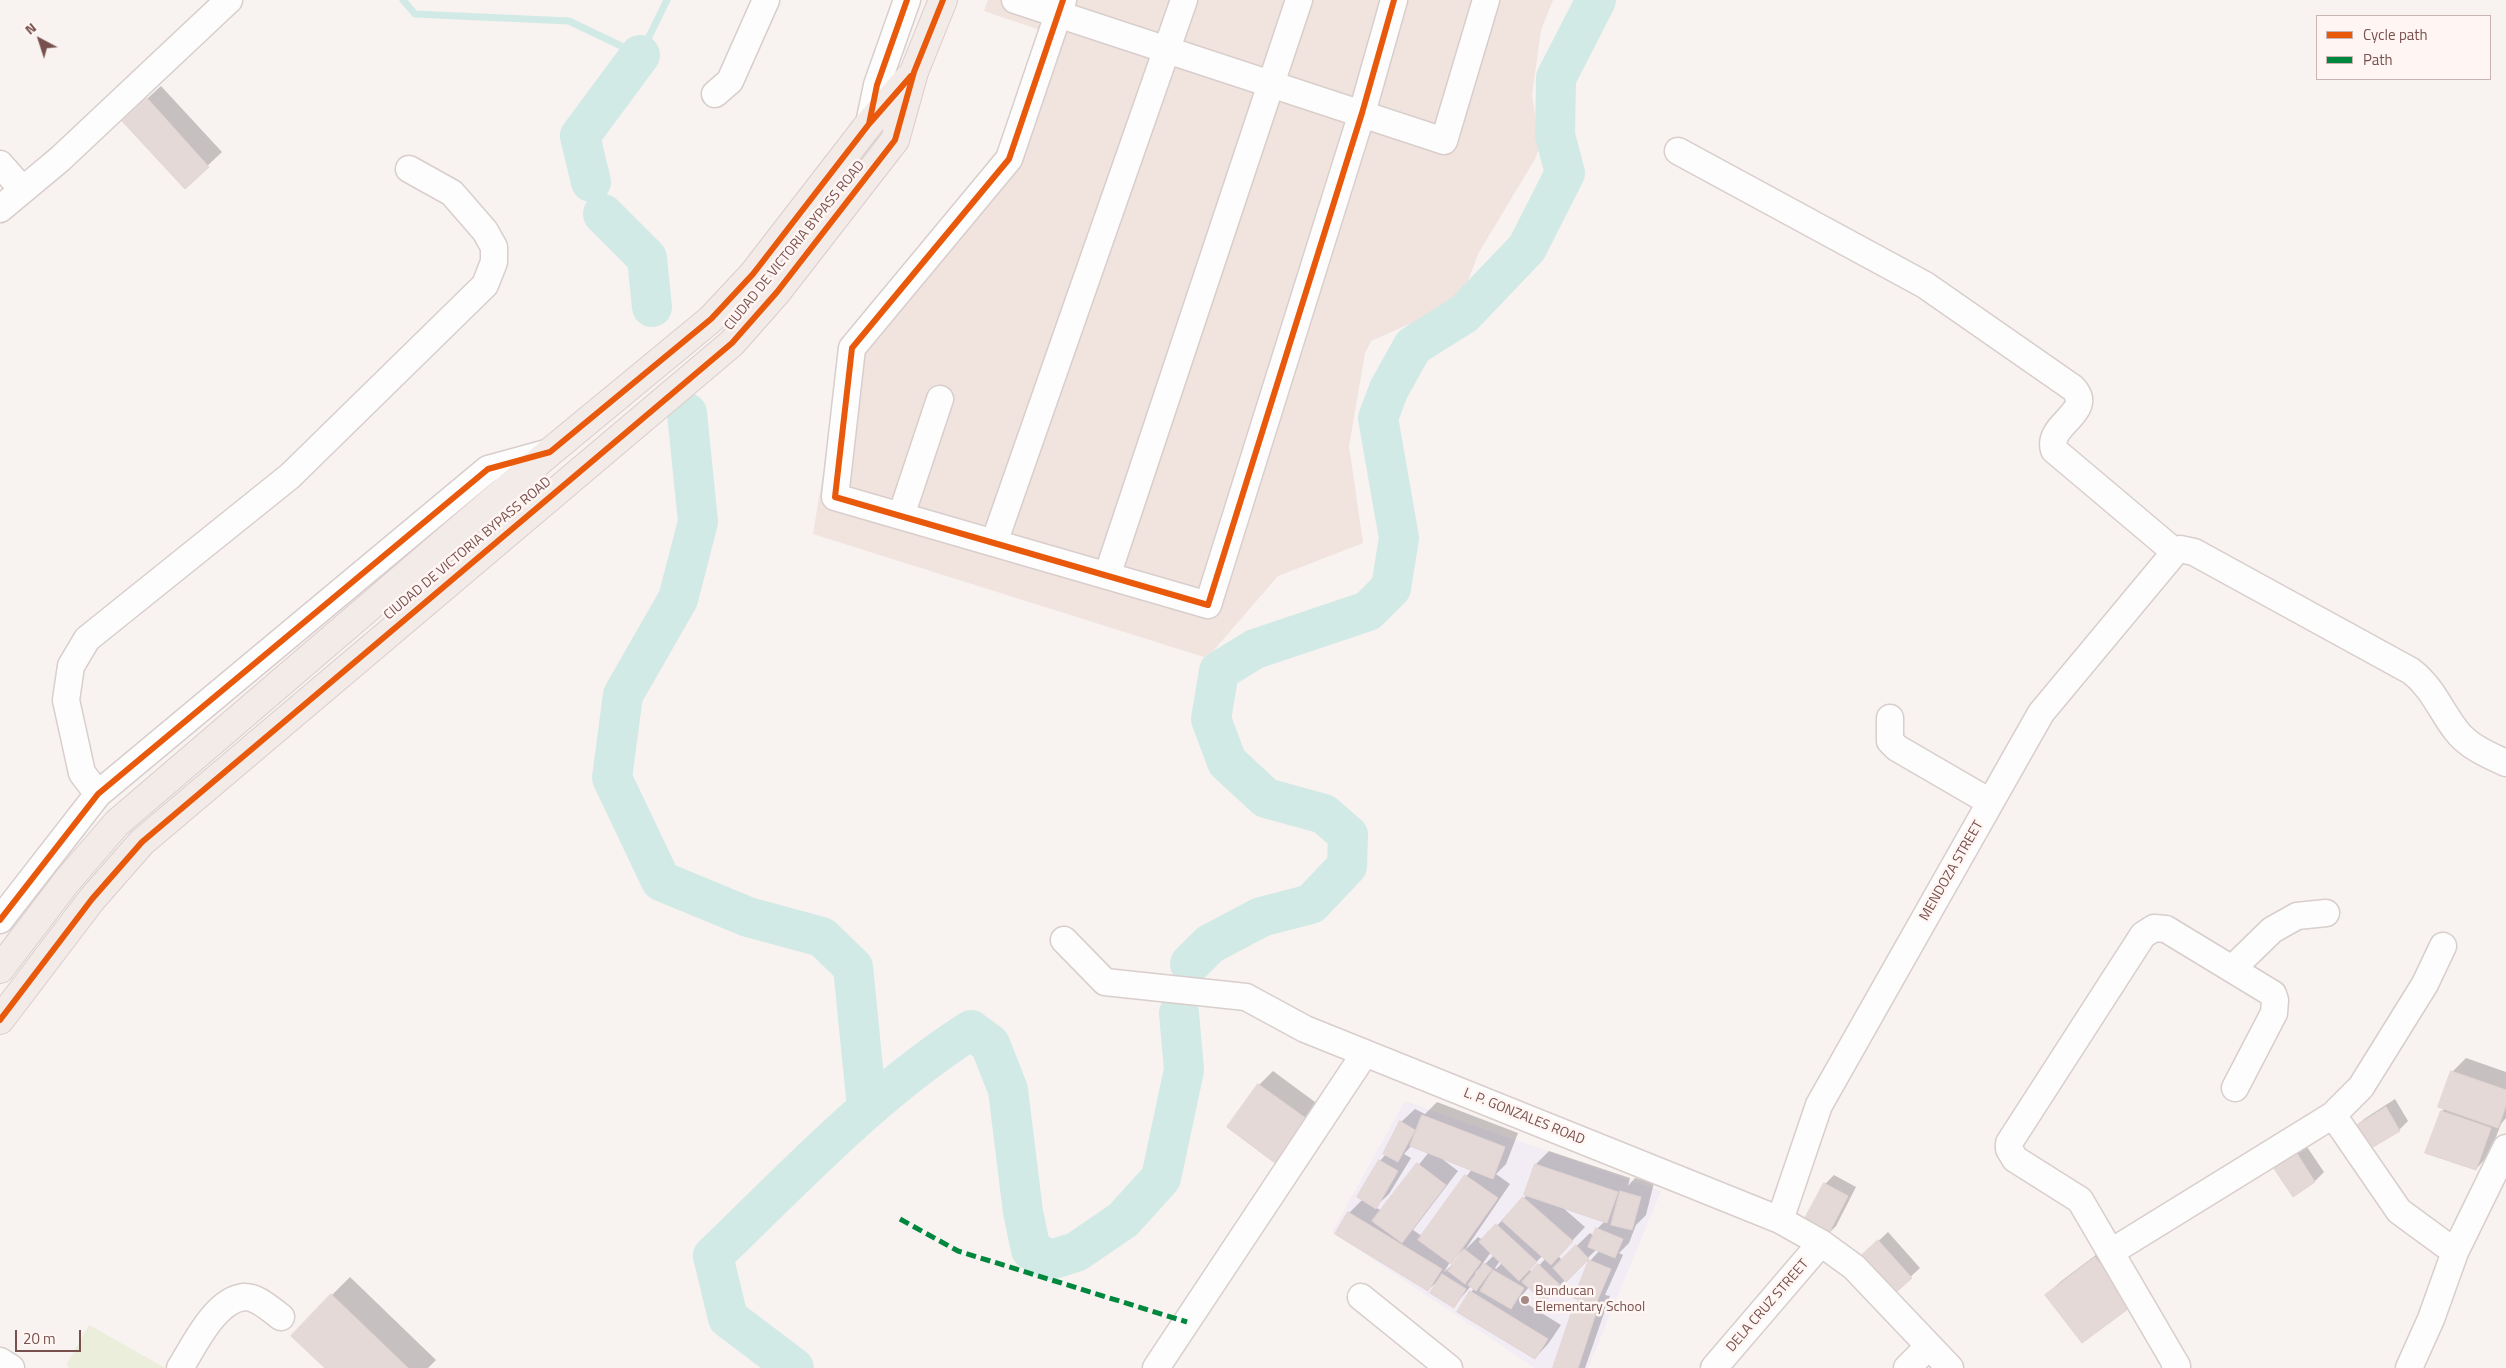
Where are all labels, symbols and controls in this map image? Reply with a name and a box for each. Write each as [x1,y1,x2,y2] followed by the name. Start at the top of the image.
[15,15,65,65] north arrow
[2316,15,2491,80] legend
[20,17,40,39] text: N
[2363,23,2428,46] text: Cycle path
[2363,48,2393,71] text: Path
[721,158,869,334] street label: CIUDAD DE VICTORIA BYPASS ROAD
[381,474,555,624] street label: CIUDAD DE VICTORIA BYPASS ROAD
[1917,818,1987,924] street label: MENDOZA STREET
[1461,1085,1587,1149] street label: L. P. GONZALES ROAD
[1723,1256,1813,1356] street label: DELA CRUZ STREET
[1535,1284,1645,1316] place label: Bunducan Elementary School
[1519,1294,1531,1306] marker: Bunducan Elementary School
[18,1320,84,1352] scale bar
[23,1327,56,1350] text: 20 m

